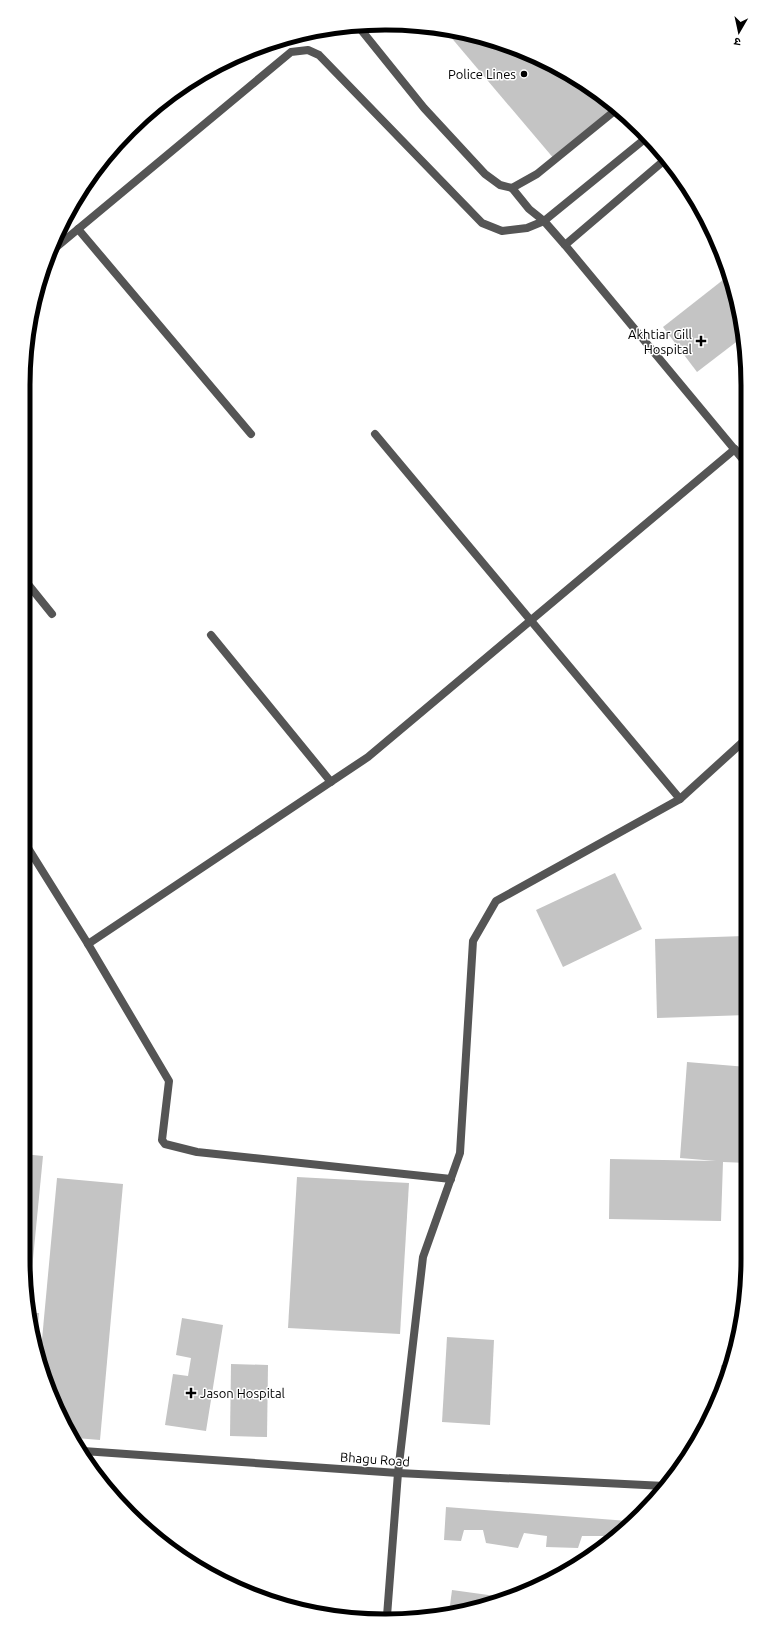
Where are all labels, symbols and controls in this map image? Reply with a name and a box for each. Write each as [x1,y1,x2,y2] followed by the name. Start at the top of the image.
[719,12,759,52] north arrow
[733,35,742,48] text: उ
[448,67,516,81] place label: Police Lines
[519,69,529,79] marker: Police Lines
[628,327,693,356] place label: Akhtiar Gill Hospital
[695,335,707,347] marker: Akhtiar Gill Hospital
[200,1386,286,1400] place label: Jason Hospital
[185,1387,197,1399] marker: Jason Hospital
[339,1450,411,1468] street label: Bhagu Road

